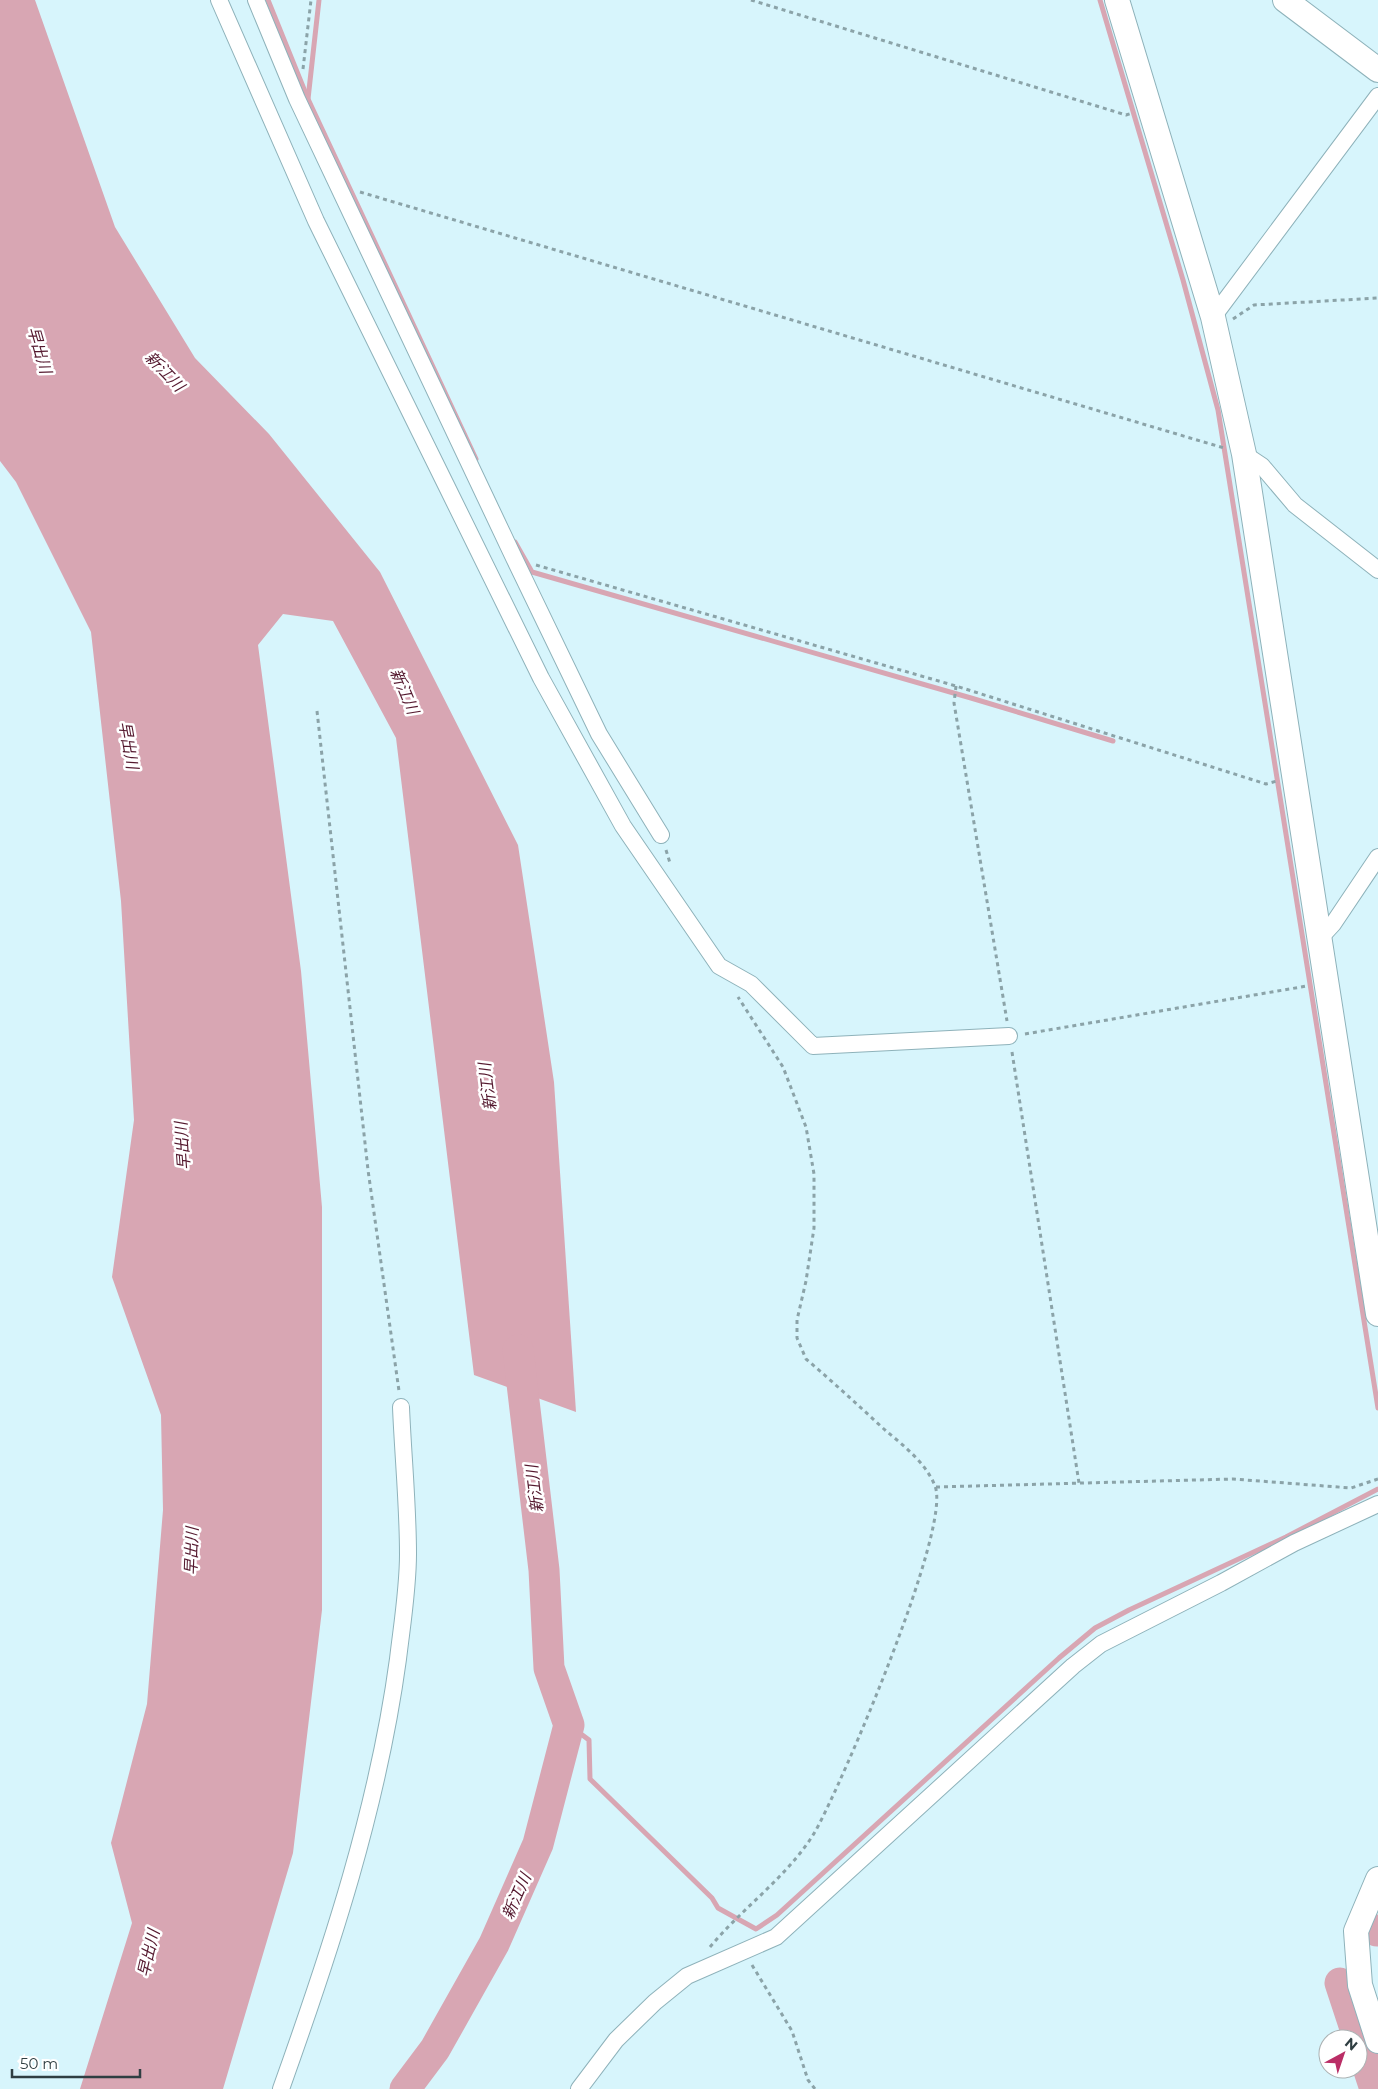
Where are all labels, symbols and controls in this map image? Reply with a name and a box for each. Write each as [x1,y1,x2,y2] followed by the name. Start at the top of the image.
[24,324,56,378] water label: 早出川
[141,347,190,397] water label: 新江川
[386,665,423,719] water label: 新江川
[115,720,142,772] water label: 早出川
[475,1060,500,1112] water label: 新江川
[171,1119,194,1171] water label: 早出川
[522,1462,547,1514] water label: 新江川
[181,1525,202,1575] water label: 早出川
[498,1869,536,1922] water label: 新江川
[134,1926,164,1979] water label: 早出川
[1318,2029,1368,2079] north arrow
[1341,2034,1361,2055] text: N
[12,2046,140,2078] scale bar
[20,2054,58,2073] text: 50 m

